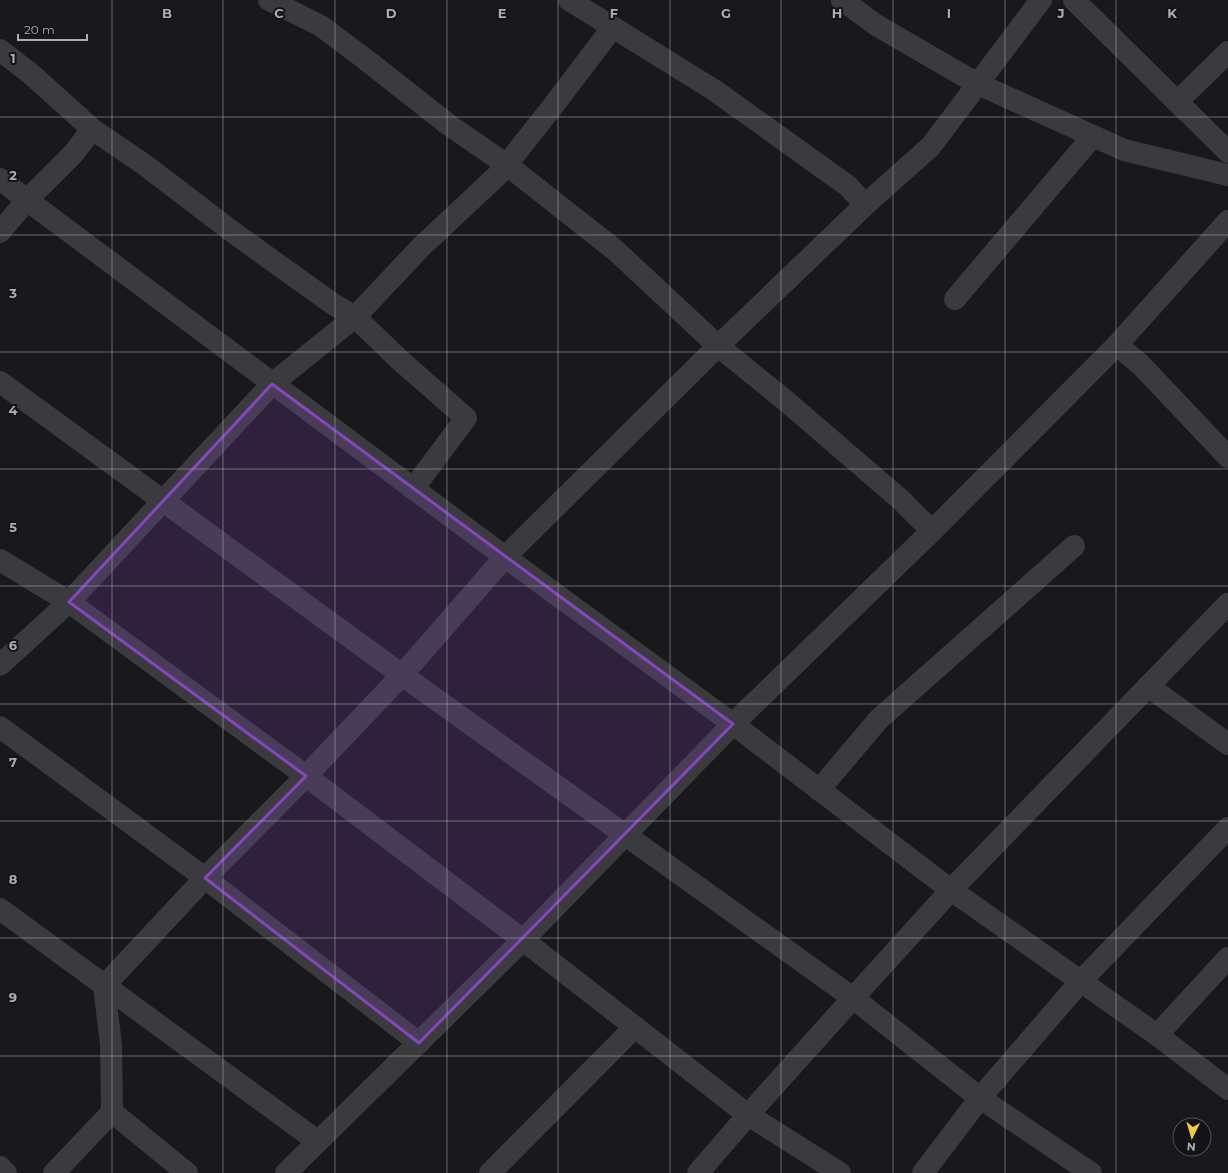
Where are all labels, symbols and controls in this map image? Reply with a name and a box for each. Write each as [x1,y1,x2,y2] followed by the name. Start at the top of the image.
[162,5,172,21] text: B
[274,5,284,21] text: C
[386,5,397,21] text: D
[498,5,507,21] text: E
[610,5,618,21] text: F
[721,5,731,21] text: G
[832,5,842,21] text: H
[947,5,951,21] text: I
[1056,5,1065,21] text: J
[1167,5,1177,21] text: K
[18,16,87,42] scale bar
[24,22,55,37] text: 20 m
[10,50,16,66] text: 1
[9,167,17,183] text: 2
[8,285,17,301] text: 3
[9,402,18,418] text: 4
[9,519,17,535] text: 5
[9,637,18,653] text: 6
[9,754,17,770] text: 7
[9,871,18,887] text: 8
[9,989,17,1005] text: 9
[1172,1117,1212,1157] north arrow
[1186,1140,1196,1154] text: N

